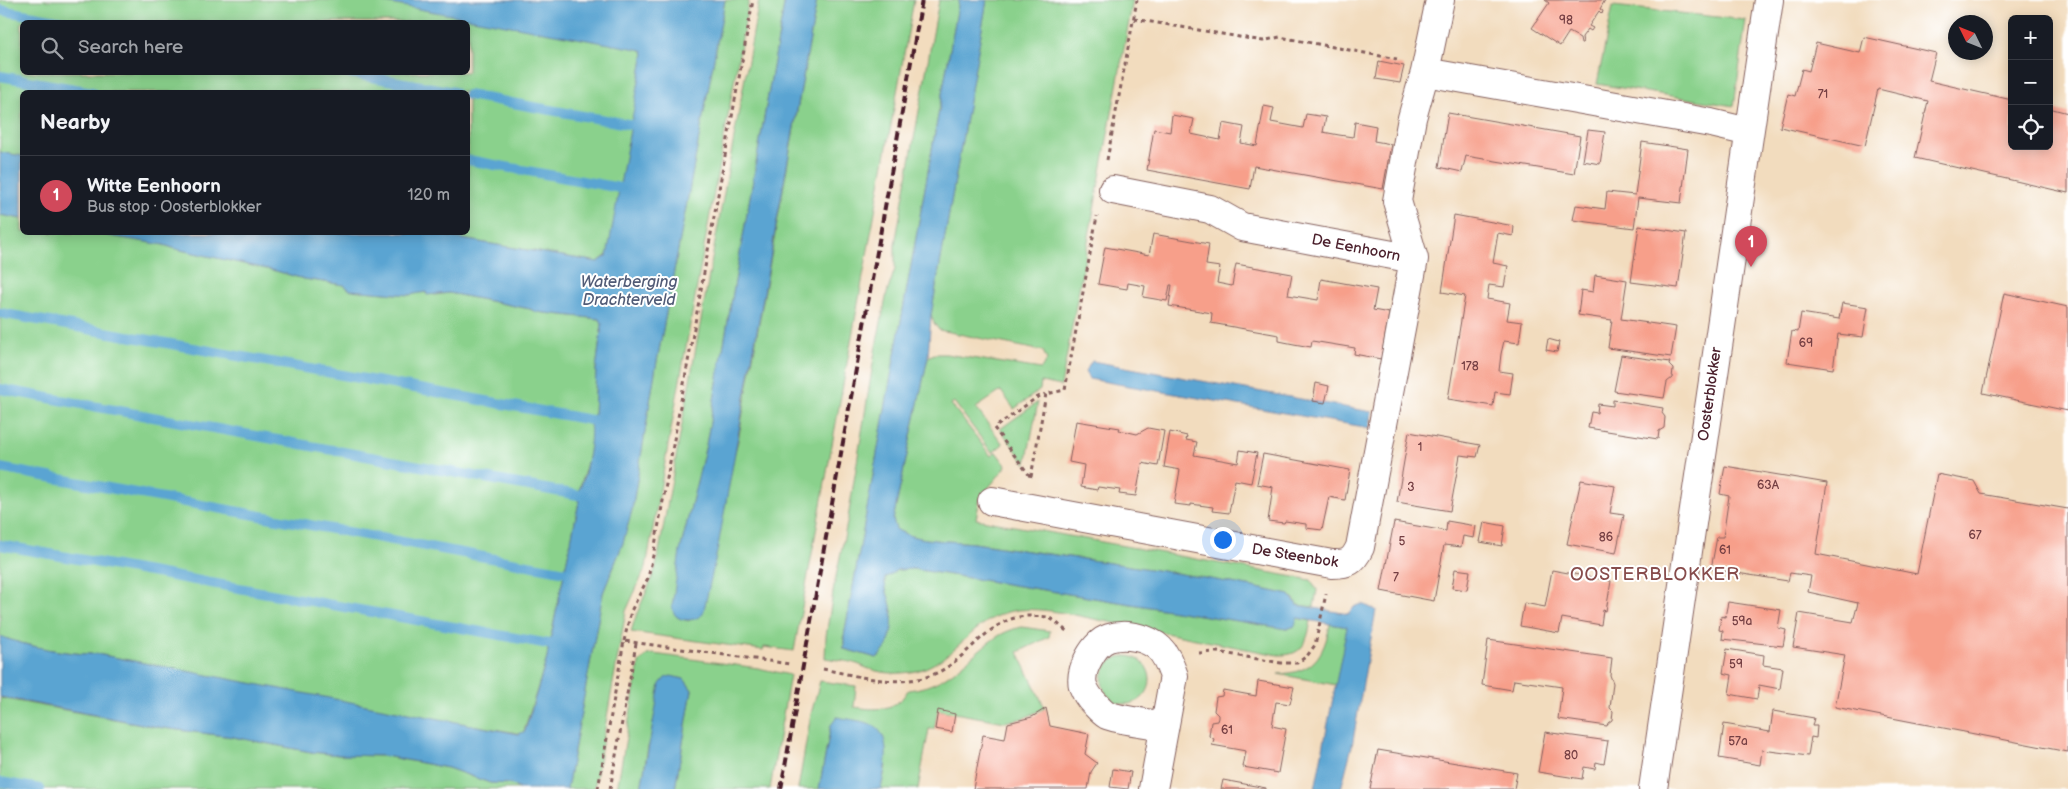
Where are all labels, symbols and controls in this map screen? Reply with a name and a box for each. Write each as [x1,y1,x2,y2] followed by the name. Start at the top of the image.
[1559,13,1573,28] house number: 98
[1948,15,1993,60] north arrow
[2008,15,2053,150] map controls
[2008,15,2053,60] button: +
[20,20,470,75] search box
[38,34,66,62] icon: search
[78,36,183,59] text: Search here
[2008,60,2053,105] button: −
[1818,87,1828,102] house number: 71
[2008,105,2053,150] button: locate
[40,110,110,135] text: Nearby
[87,175,221,198] text: Witte Eenhoorn
[53,186,59,205] text: 1
[407,186,450,205] text: 120 m
[87,198,261,217] text: Bus stop · Oosterblokker
[1735,226,1767,267] pin: 1
[1310,230,1402,266] street label: De Eenhoorn
[580,273,678,310] water label: Waterberging Drachterveld
[1799,336,1813,351] house number: 69
[1694,345,1726,442] street label: Oosterblokker
[1461,359,1479,374] house number: 178
[1418,440,1422,455] house number: 1
[1757,478,1780,493] house number: 63A
[1407,480,1415,495] house number: 3
[1210,527,1236,553] your location
[1968,528,1982,543] house number: 67
[1599,530,1613,545] house number: 86
[1399,534,1406,549] house number: 5
[1250,540,1340,572] street label: De Steenbok
[1719,543,1731,558] house number: 61
[1570,564,1740,585] district label: OOSTERBLOKKER
[1393,570,1399,585] house number: 7
[1732,614,1753,629] house number: 59a
[1729,657,1743,672] house number: 59
[1221,723,1233,738] house number: 61
[1728,734,1748,749] house number: 57a
[1564,748,1578,763] house number: 80

